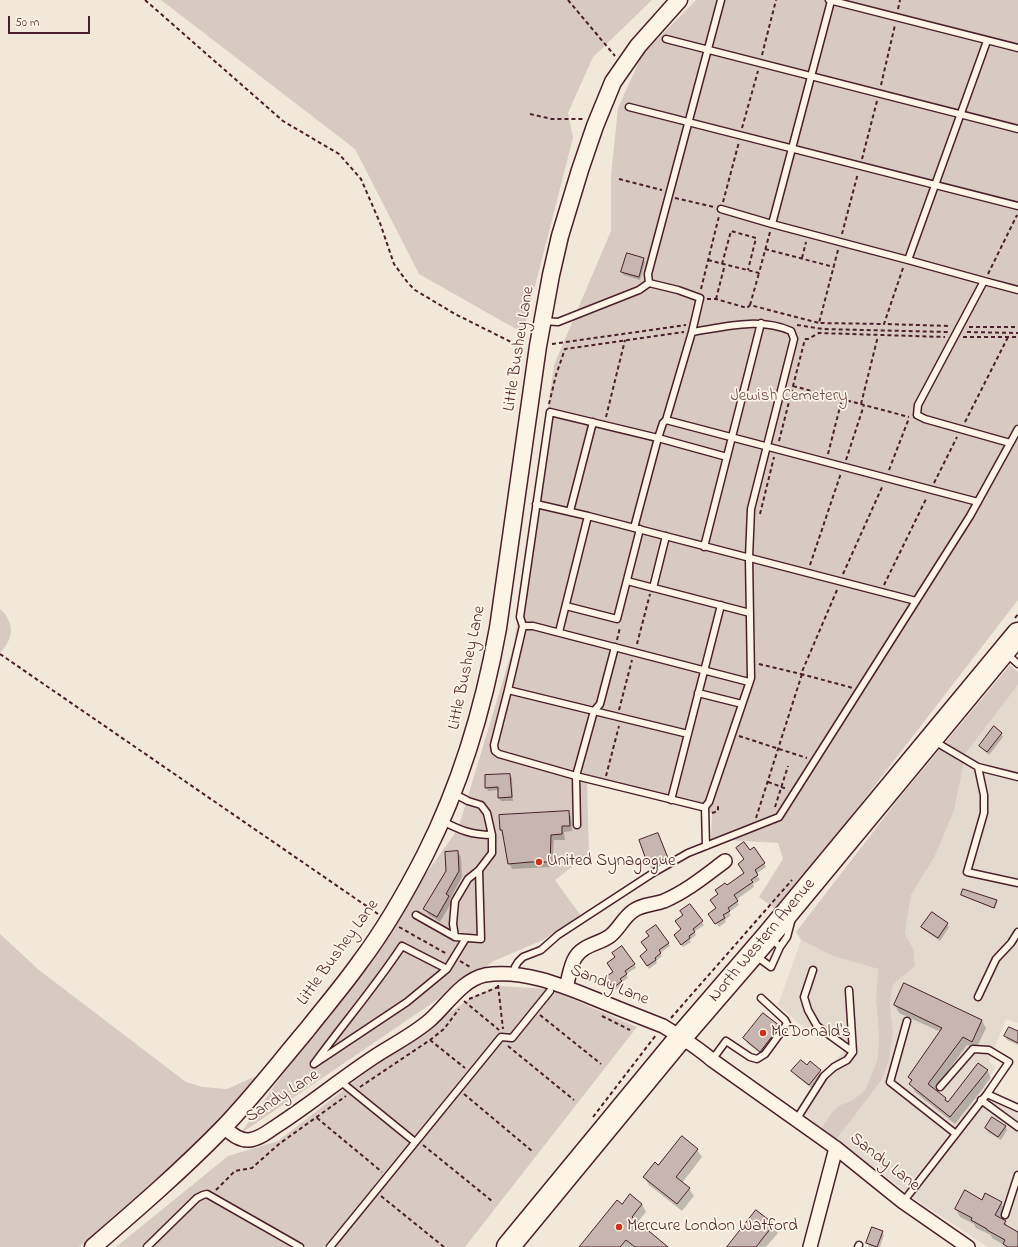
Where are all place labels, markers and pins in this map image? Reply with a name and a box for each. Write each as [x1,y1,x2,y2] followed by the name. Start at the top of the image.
[547,852,676,872] place label: United Synagogue
[534,857,544,867] marker: United Synagogue
[771,1023,851,1043] place label: McDonald's
[758,1028,768,1038] marker: McDonald's
[627,1217,798,1237] place label: Mercure London Watford
[614,1222,624,1232] marker: Mercure London Watford

